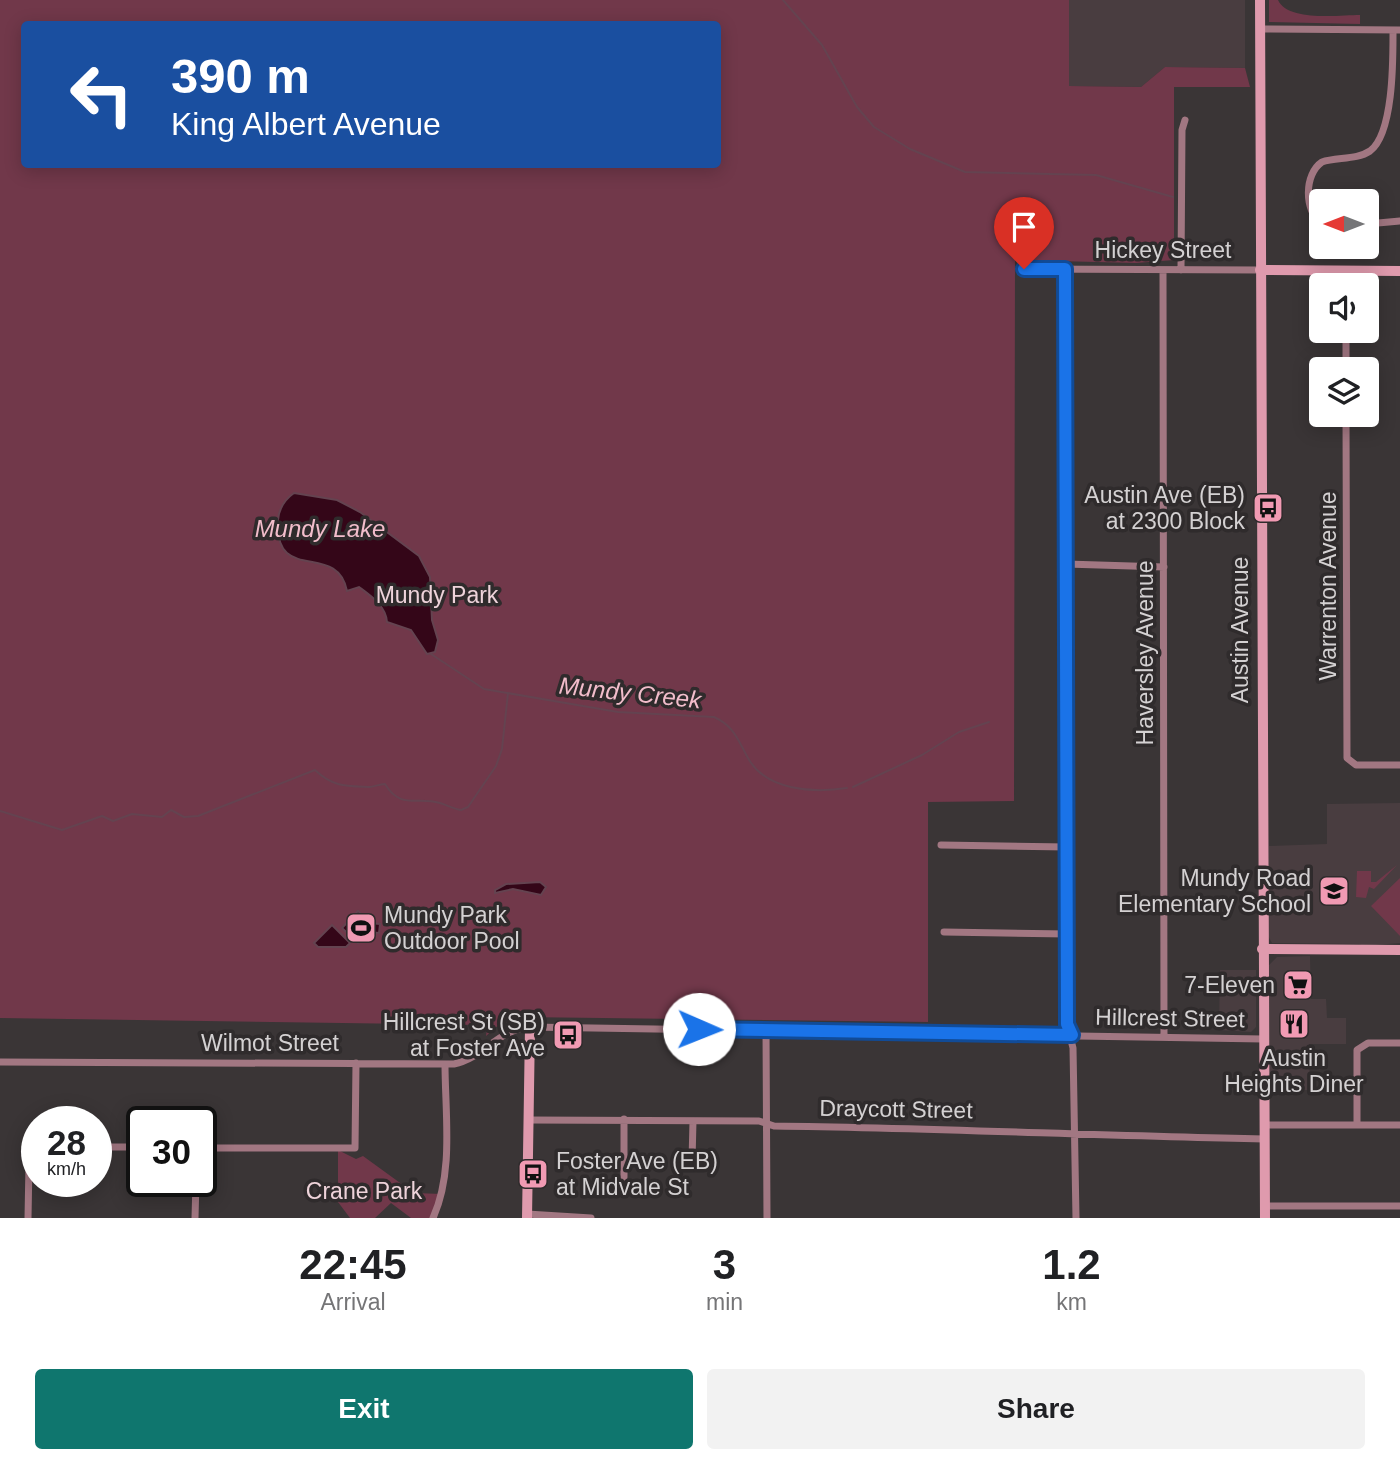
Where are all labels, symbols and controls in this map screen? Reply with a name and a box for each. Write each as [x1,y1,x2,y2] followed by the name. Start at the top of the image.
[56,49,147,140] icon: left
[171,49,310,103] text: 390 m
[171,106,441,142] text: King Albert Avenue
[1309,189,1379,259] north arrow
[1309,189,1379,427] map controls
[994,197,1054,269] pin
[1005,208,1043,246] icon: arrive
[1095,237,1232,263] street label: Hickey Street
[1309,273,1379,343] button: sound
[1309,357,1379,427] button: layers
[1084,482,1245,534] place label: Austin Ave (EB) at 2300 Block
[1251,491,1285,525] bus stop icon: Austin Ave (EB) at 2300 Block
[1315,491,1341,681] street label: Warrenton Avenue
[255,515,385,542] water label: Mundy Lake
[1227,557,1253,703] street label: Austin Avenue
[1132,561,1158,745] street label: Haversley Avenue
[376,582,499,608] park label: Mundy Park
[558,672,704,714] water label: Mundy Creek
[1118,865,1311,917] place label: Mundy Road Elementary School
[1317,874,1351,908] school or university icon: Mundy Road Elementary School
[384,902,520,954] place label: Mundy Park Outdoor Pool
[344,911,378,945] sports icon: Mundy Park Outdoor Pool
[1281,968,1315,1002] supermarket icon: 7-Eleven
[1184,972,1275,998] place label: 7-Eleven
[662,992,736,1066] position arrow
[1095,1004,1246,1032] street label: Hillcrest Street
[1277,1007,1311,1041] restaurant icon: Austin Heights Diner
[383,1009,545,1061] place label: Hillcrest St (SB) at Foster Ave
[551,1018,585,1052] bus stop icon: Hillcrest St (SB) at Foster Ave
[201,1030,340,1056] street label: Wilmot Street
[1224,1045,1364,1097] place label: Austin Heights Diner
[819,1095,974,1123] street label: Draycott Street
[126,1106,217,1197] speed limit sign: 30
[47,1123,86,1162] text: 28
[556,1148,718,1200] place label: Foster Ave (EB) at Midvale St
[516,1157,550,1191] bus stop icon: Foster Ave (EB) at Midvale St
[47,1159,86,1179] text: km/h
[306,1178,423,1204] park label: Crane Park
[299,1241,407,1288] text: 22:45
[713,1241,736,1288] text: 3
[1042,1241,1101,1288] text: 1.2
[320,1289,386,1315] text: Arrival
[706,1289,743,1315] text: min
[1056,1289,1087,1315] text: km
[35,1369,693,1449] button: Exit
[707,1369,1365,1449] button: Share

